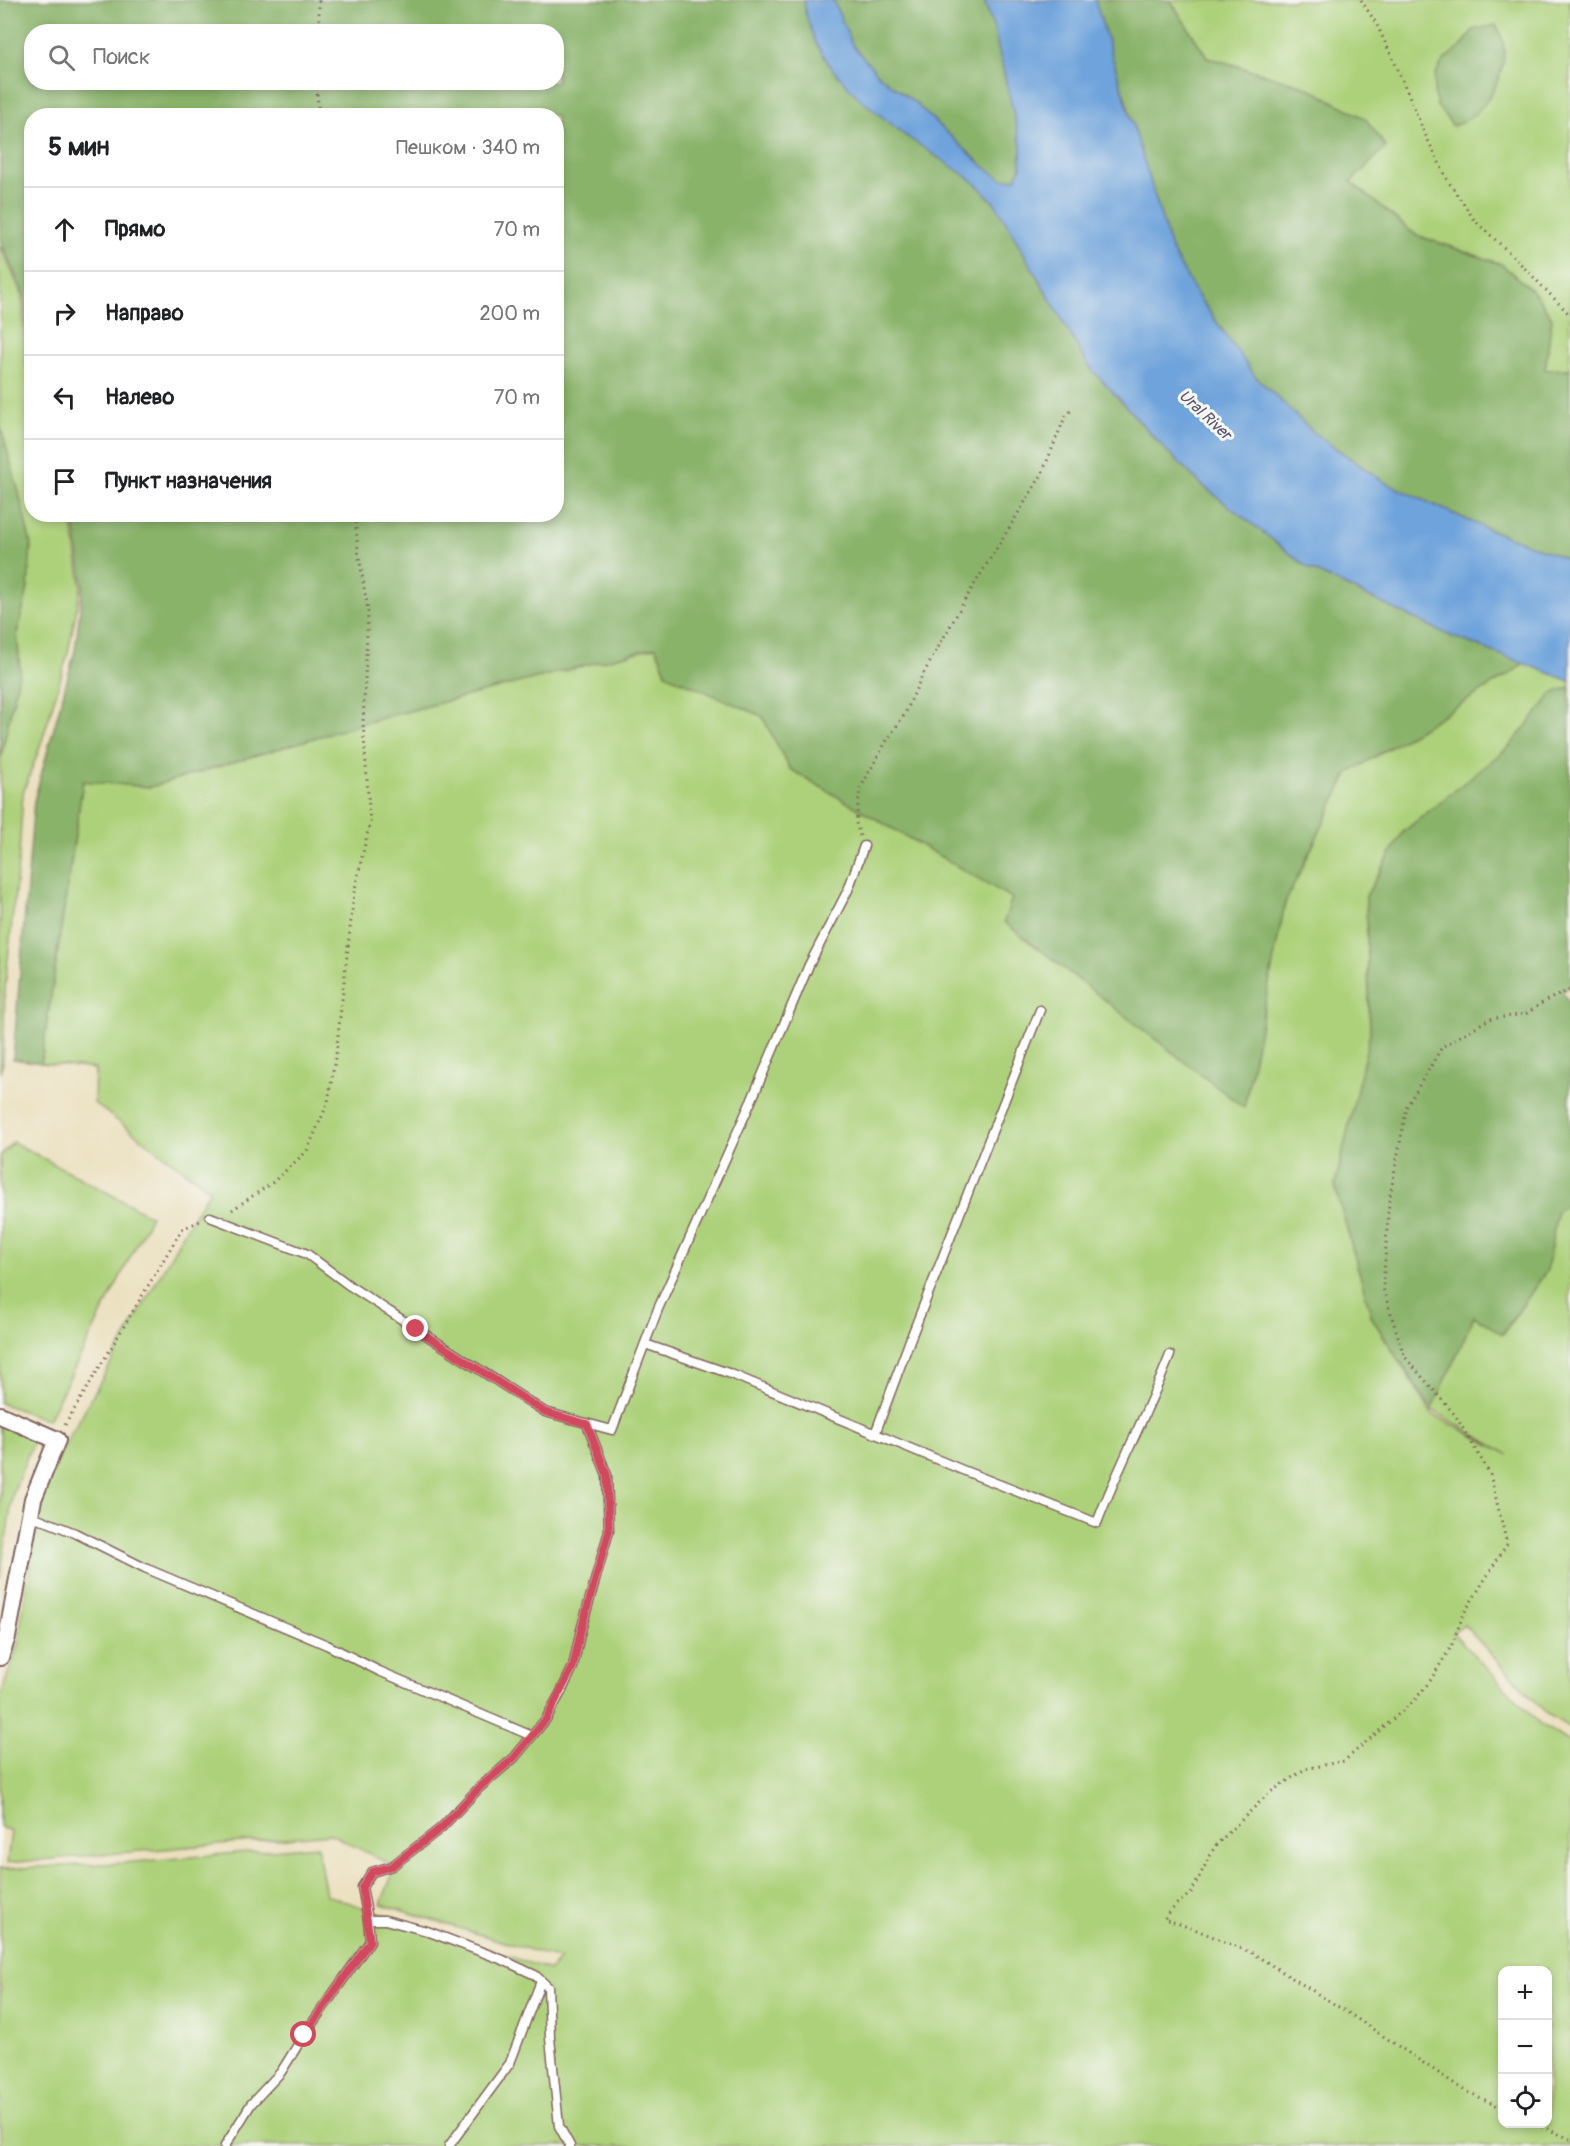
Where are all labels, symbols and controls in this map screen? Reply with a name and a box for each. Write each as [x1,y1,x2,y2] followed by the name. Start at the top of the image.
[24,24,564,90] search box
[45,41,78,74] icon: search
[93,43,150,71] text: Поиск
[48,131,109,163] text: 5 мин
[396,135,540,160] text: Пешком · 340 m
[48,213,81,246] icon: ahead
[105,215,165,243] text: Прямо
[494,217,540,242] text: 70 m
[48,297,81,330] icon: right
[105,299,184,327] text: Направо
[479,301,540,326] text: 200 m
[48,381,81,414] icon: left
[105,383,174,411] text: Налево
[494,385,540,410] text: 70 m
[1175,386,1237,446] water label: Ural River
[48,465,81,498] icon: arrive
[105,467,272,495] text: Пункт назначения
[402,1315,428,1341] route end
[1498,1966,1552,2128] map controls
[1498,1966,1552,2020] button: +
[1498,2020,1552,2074] button: −
[290,2021,316,2047] route start
[1498,2074,1552,2128] button: locate

